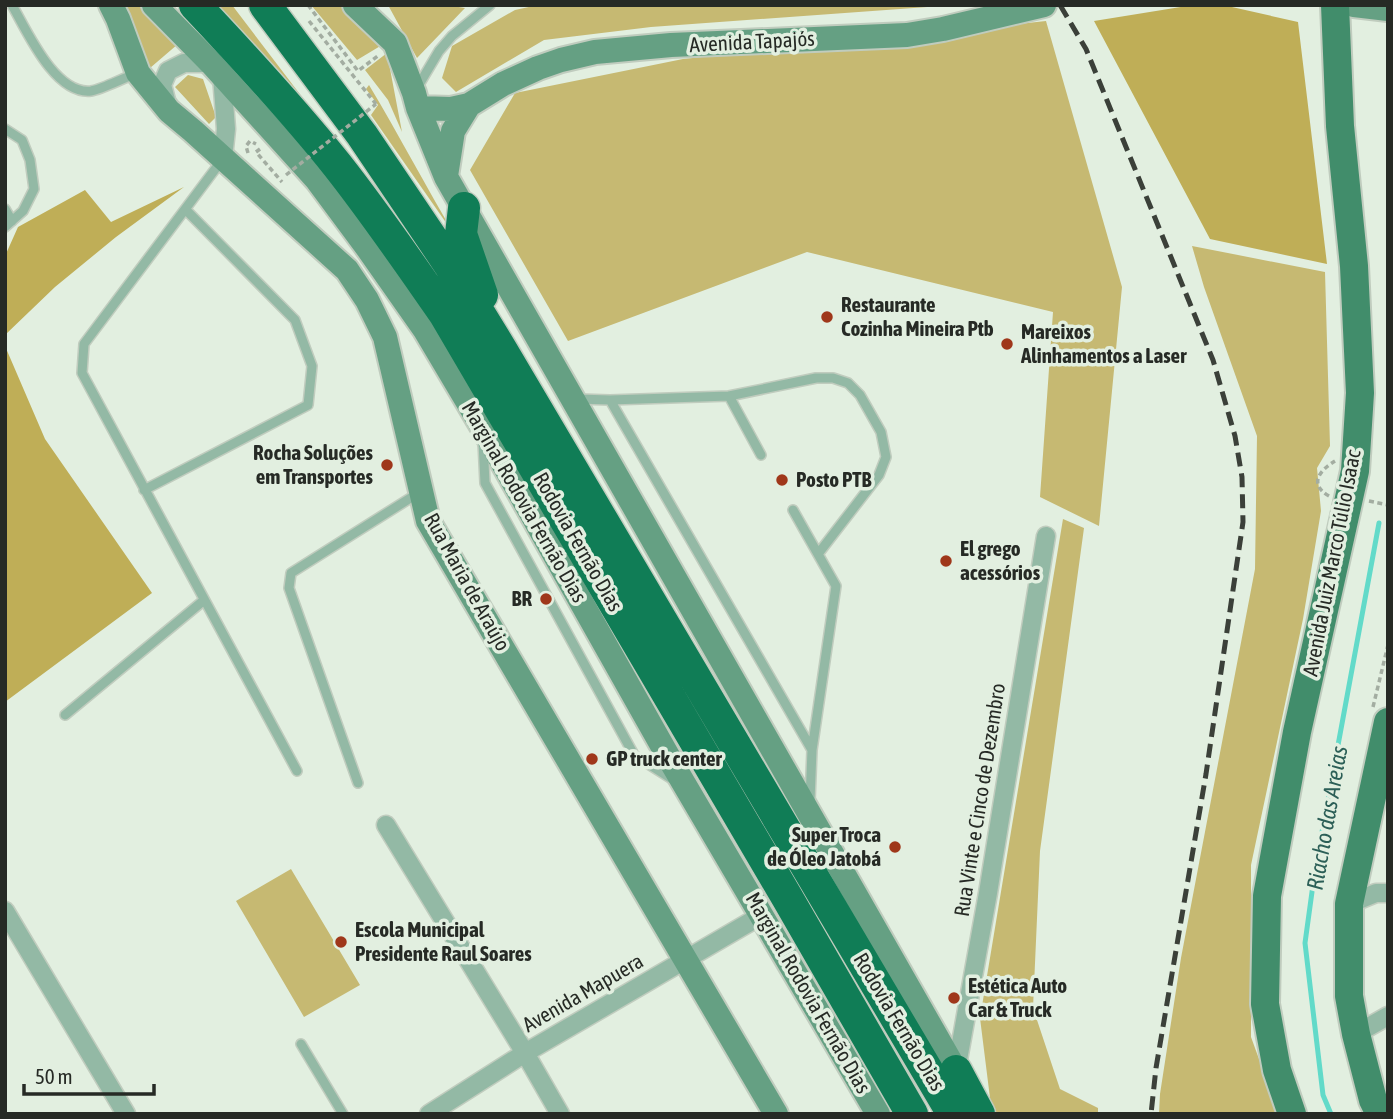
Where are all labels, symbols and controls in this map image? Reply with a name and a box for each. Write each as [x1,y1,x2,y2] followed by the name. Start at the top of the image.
[689,26,815,56] street label: Avenida Tapajós
[841,292,994,340] place label: Restaurante Cozinha Mineira Ptb
[819,309,835,325] marker: Restaurante Cozinha Mineira Ptb
[1020,319,1187,367] place label: Mareixos Alinhamentos a Laser
[999,336,1015,352] marker: Mareixos Alinhamentos a Laser
[456,397,592,607] street label: Marginal Rodovia Fernão Dias
[253,440,374,488] place label: Rocha Soluções em Transportes
[1297,447,1365,678] street label: Avenida Juiz Marco Túlio Isaac
[379,457,395,473] marker: Rocha Soluções em Transportes
[796,467,871,491] place label: Posto PTB
[528,468,628,616] street label: Rodovia Fernão Dias
[774,472,790,488] marker: Posto PTB
[420,508,516,655] street label: Rua Maria de Araújo
[960,536,1041,584] place label: El grego acessórios
[938,553,954,569] marker: El grego acessórios
[512,586,532,610] place label: BR
[538,591,554,607] marker: BR
[949,681,1009,918] street label: Rua Vinte e Cinco de Dezembro
[1302,744,1352,892] water label: Riacho das Areias
[606,746,722,770] place label: GP truck center
[584,751,600,767] marker: GP truck center
[767,822,881,870] place label: Super Troca de Óleo Jatobá
[887,839,903,855] marker: Super Troca de Óleo Jatobá
[741,888,876,1097] street label: Marginal Rodovia Fernão Dias
[355,917,532,965] place label: Escola Municipal Presidente Raul Soares
[333,934,349,950] marker: Escola Municipal Presidente Raul Soares
[518,948,647,1036] street label: Avenida Mapuera
[849,948,950,1095] street label: Rodovia Fernão Dias
[968,973,1067,1021] place label: Estética Auto Car & Truck
[946,990,962,1006] marker: Estética Auto Car & Truck
[24,1052,154,1096] scale bar
[35,1064,73,1088] text: 50 m

